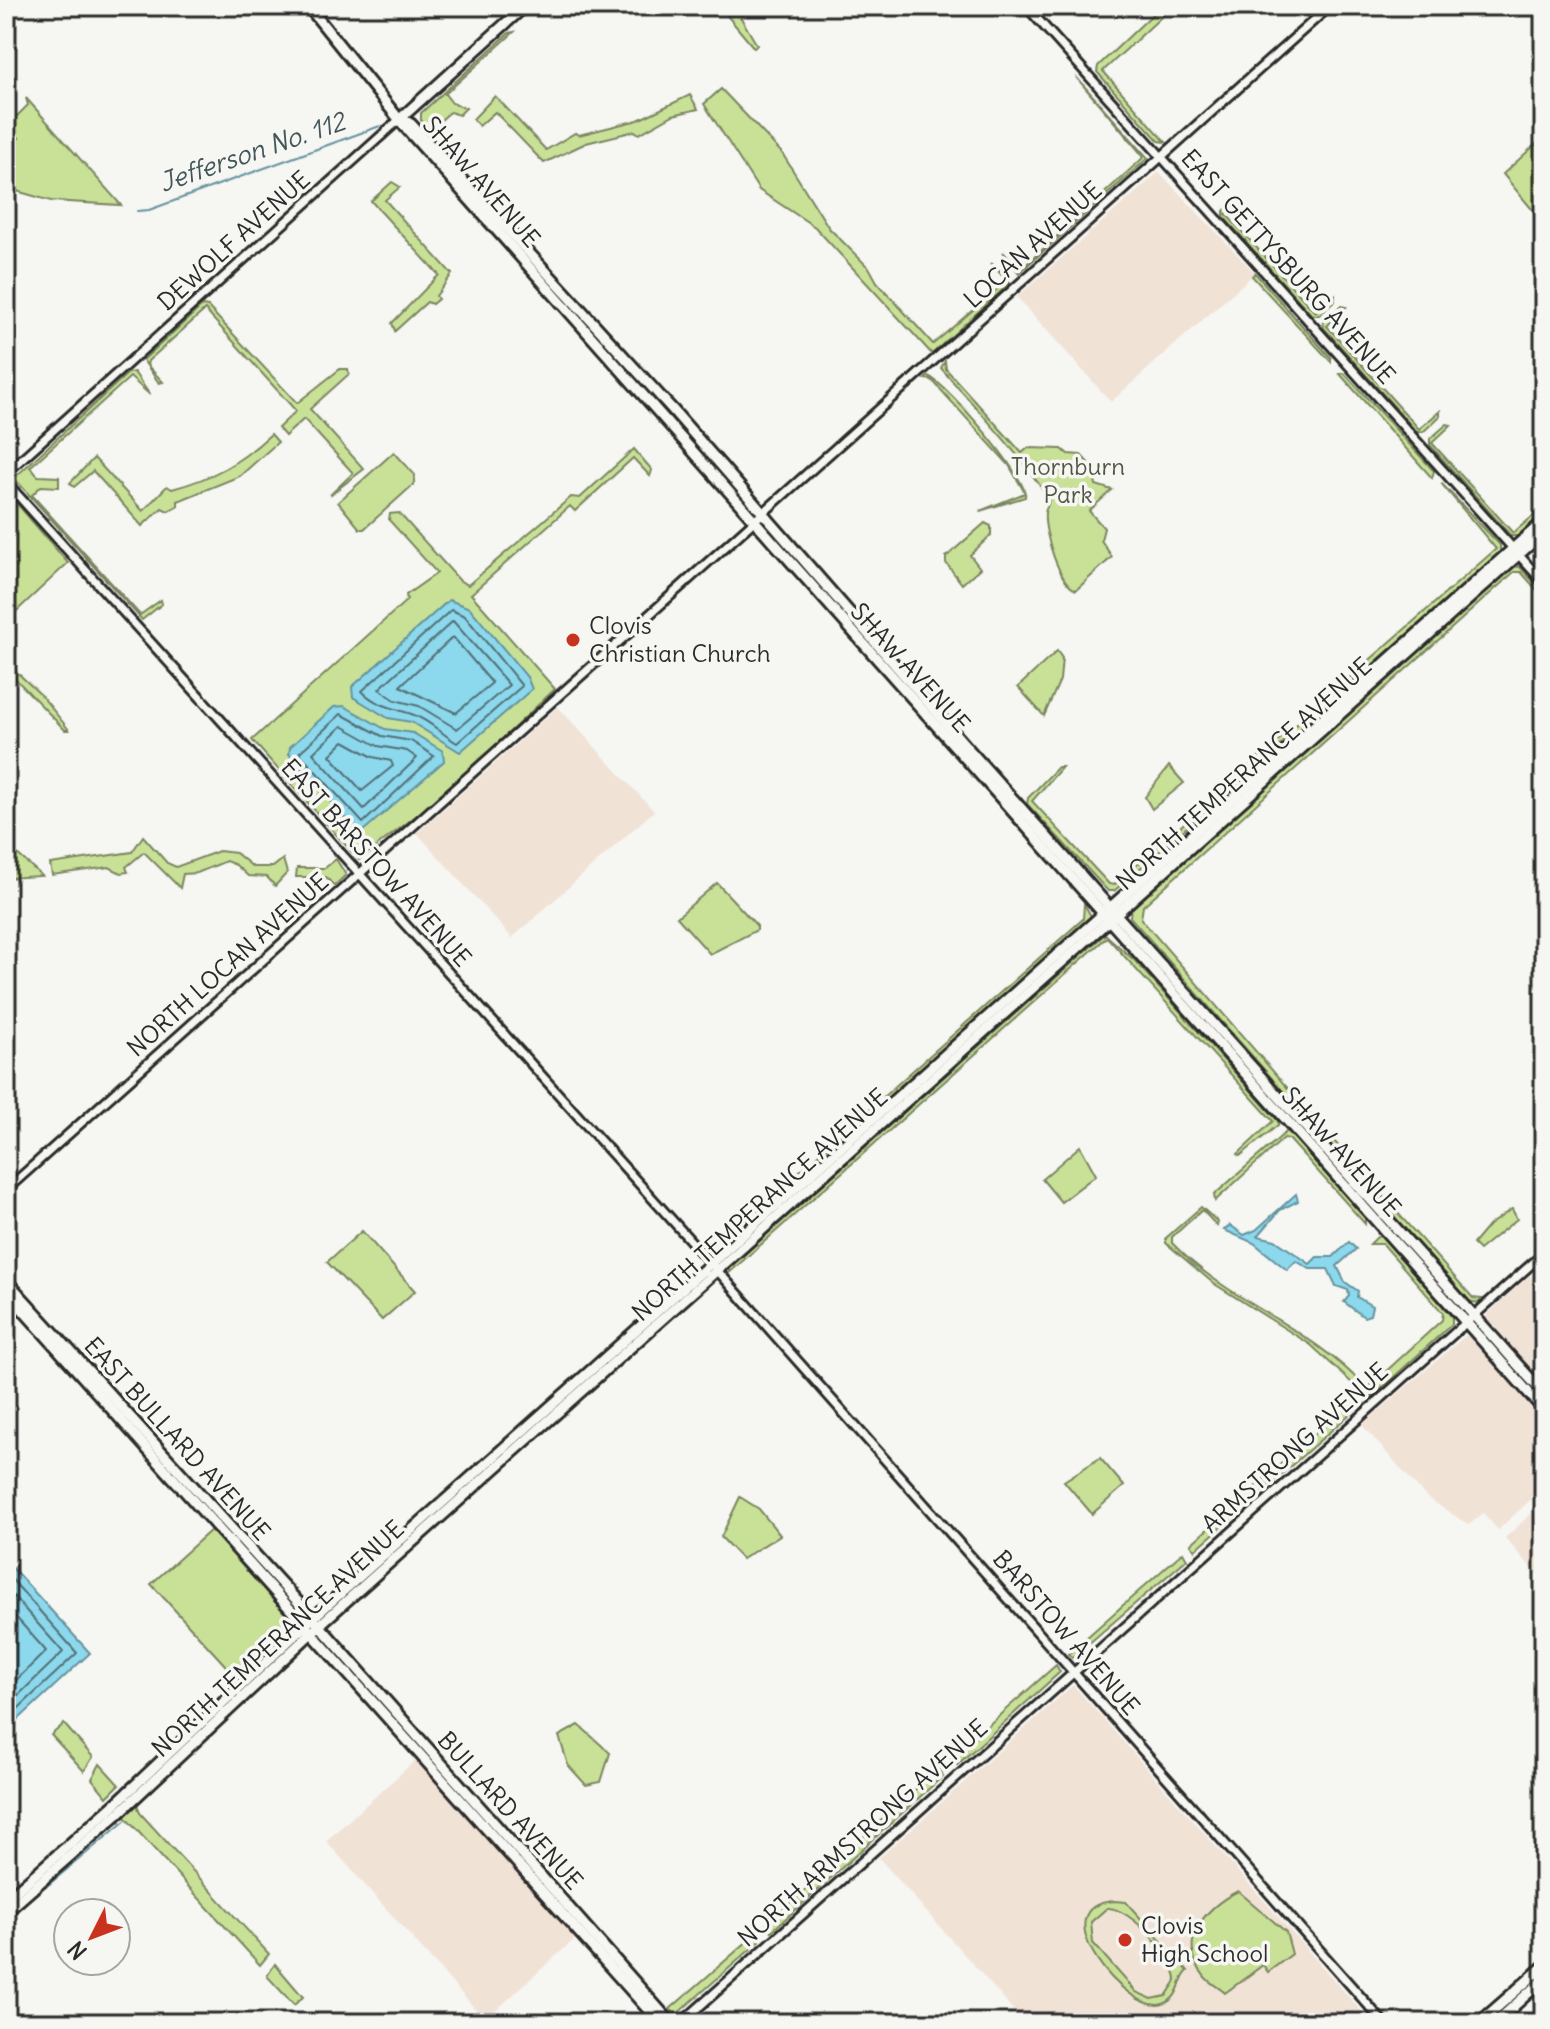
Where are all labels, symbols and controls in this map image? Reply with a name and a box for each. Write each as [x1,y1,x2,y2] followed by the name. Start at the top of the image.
[154,103,352,199] water label: Jefferson No. 112
[417,110,547,253] street label: SHAW AVENUE
[1175,143,1402,390] street label: EAST GETTYSBURG AVENUE
[151,164,316,317] street label: DEWOLF AVENUE
[957,175,1107,314] street label: LOCAN AVENUE
[1011,451,1125,509] park label: Thornburn Park
[845,596,977,738] street label: SHAW AVENUE
[589,610,771,668] place label: Clovis Christian Church
[564,631,582,649] marker: Clovis Christian Church
[1109,650,1377,896] street label: NORTH TEMPERANCE AVENUE
[275,752,478,973] street label: EAST BARSTOW AVENUE
[121,866,334,1063] street label: NORTH LOCAN AVENUE
[1276,1080,1408,1222] street label: SHAW AVENUE
[625,1081,893,1327] street label: NORTH TEMPERANCE AVENUE
[78,1330,277,1546] street label: EAST BULLARD AVENUE
[1195,1356,1394,1539] street label: ARMSTRONG AVENUE
[145,1514,410,1763] street label: NORTH TEMPERANCE AVENUE
[987,1544,1146,1721] street label: BARSTOW AVENUE
[731,1712,993,1952] street label: NORTH ARMSTRONG AVENUE
[432,1725,590,1896] street label: BULLARD AVENUE
[52,1897,132,1977] north arrow
[1141,1910,1268,1968] place label: Clovis High School
[1116,1931,1134,1949] marker: Clovis High School
[62,1935,93,1965] text: N

